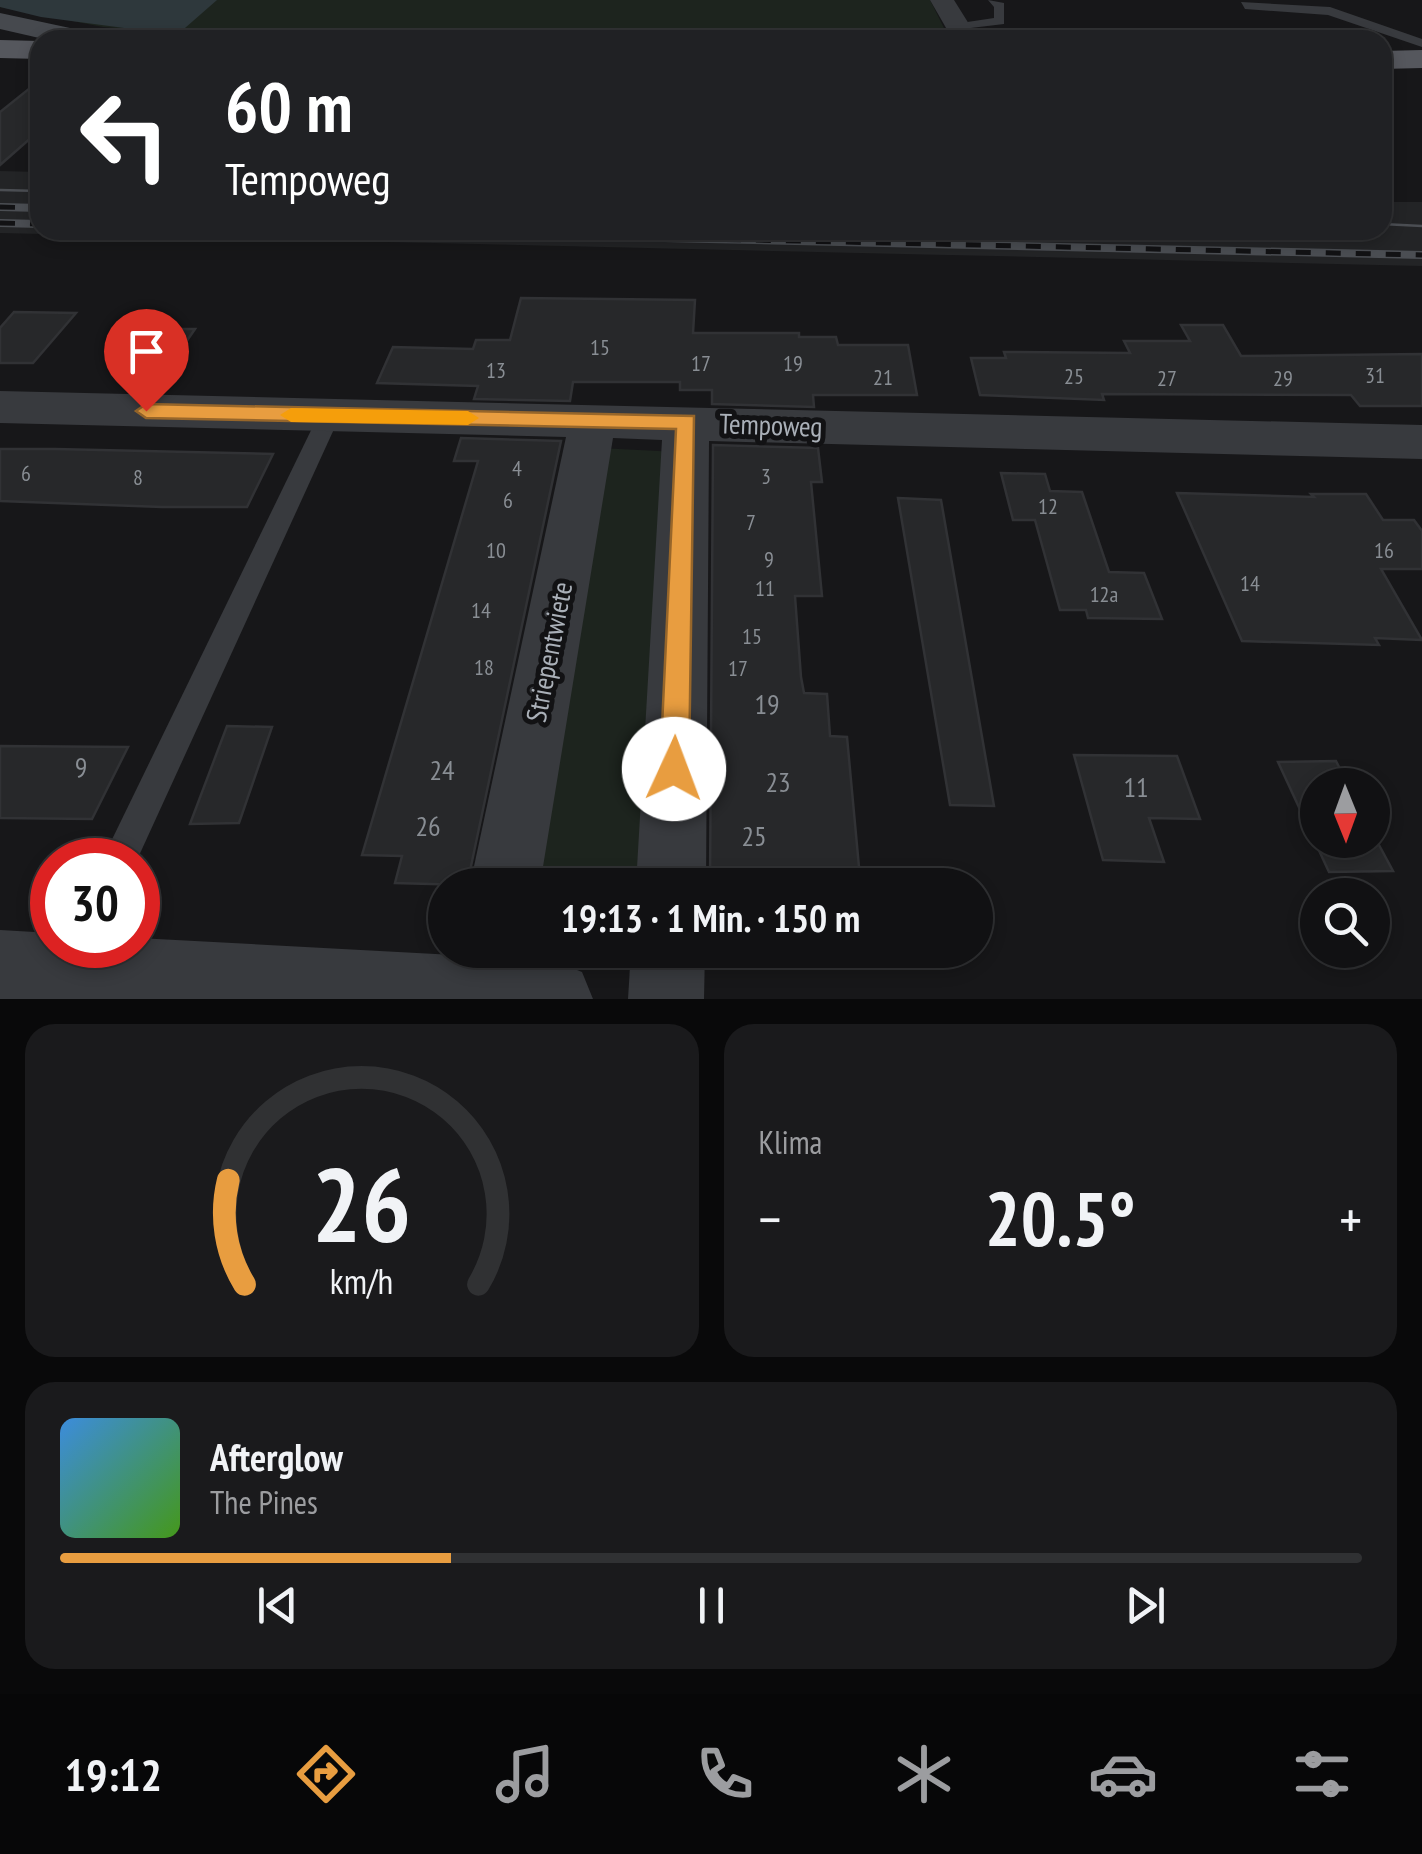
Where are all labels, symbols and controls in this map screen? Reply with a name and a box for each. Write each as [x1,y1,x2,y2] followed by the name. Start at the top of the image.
[225,61,353,151] text: 60 m
[60,70,190,200] icon: left
[225,149,391,207] text: Tempoweg
[104,309,189,412] pin
[119,324,174,379] icon: arrive
[590,333,610,361] house number: 15
[691,349,711,377] house number: 17
[783,349,803,377] house number: 19
[486,356,506,384] house number: 13
[1365,361,1385,389] house number: 31
[1064,362,1084,390] house number: 25
[873,363,893,391] house number: 21
[1157,364,1177,392] house number: 27
[1273,364,1293,392] house number: 29
[719,404,823,445] street label: Tempoweg
[512,454,522,482] house number: 4
[21,459,31,487] house number: 6
[761,462,771,490] house number: 3
[133,463,143,491] house number: 8
[503,486,513,514] house number: 6
[1038,492,1058,520] house number: 12
[746,508,756,536] house number: 7
[486,536,506,564] house number: 10
[1374,536,1394,564] house number: 16
[764,545,774,573] house number: 9
[1240,569,1260,597] house number: 14
[755,574,775,602] house number: 11
[517,579,580,725] street label: Striepentwiete
[1090,580,1118,608] house number: 12a
[471,596,491,624] house number: 14
[742,622,762,650] house number: 15
[474,653,494,681] house number: 18
[728,654,748,682] house number: 17
[754,685,780,722] house number: 19
[622,717,726,821] position arrow
[75,748,87,785] house number: 9
[429,751,455,788] house number: 24
[765,763,791,800] house number: 23
[1123,768,1149,805] house number: 11
[1300,768,1390,858] north arrow
[1300,768,1390,968] map controls
[415,807,441,844] house number: 26
[741,817,767,854] house number: 25
[30,838,160,968] speed limit sign: 30
[1300,878,1390,968] button: search
[561,893,860,942] text: 19:13 · 1 Min. · 150 m
[759,1121,822,1163] text: Klima
[312,1136,411,1271] text: 26
[985,1170,1136,1267] text: 20.5°
[759,1183,781,1254] text: −
[1339,1183,1362,1254] text: +
[330,1258,393,1304] text: km/h
[210,1432,343,1481] text: Afterglow
[210,1481,318,1523] text: The Pines
[250,1578,305,1633] icon: previous
[684,1578,739,1633] icon: pause
[1118,1578,1173,1633] icon: next
[291,1739,361,1809] icon: directions
[490,1739,560,1809] icon: music
[690,1739,760,1809] icon: phone
[889,1739,959,1809] icon: climate
[1088,1739,1158,1809] icon: car
[1287,1739,1357,1809] icon: filters
[65,1745,162,1803] text: 19:12

